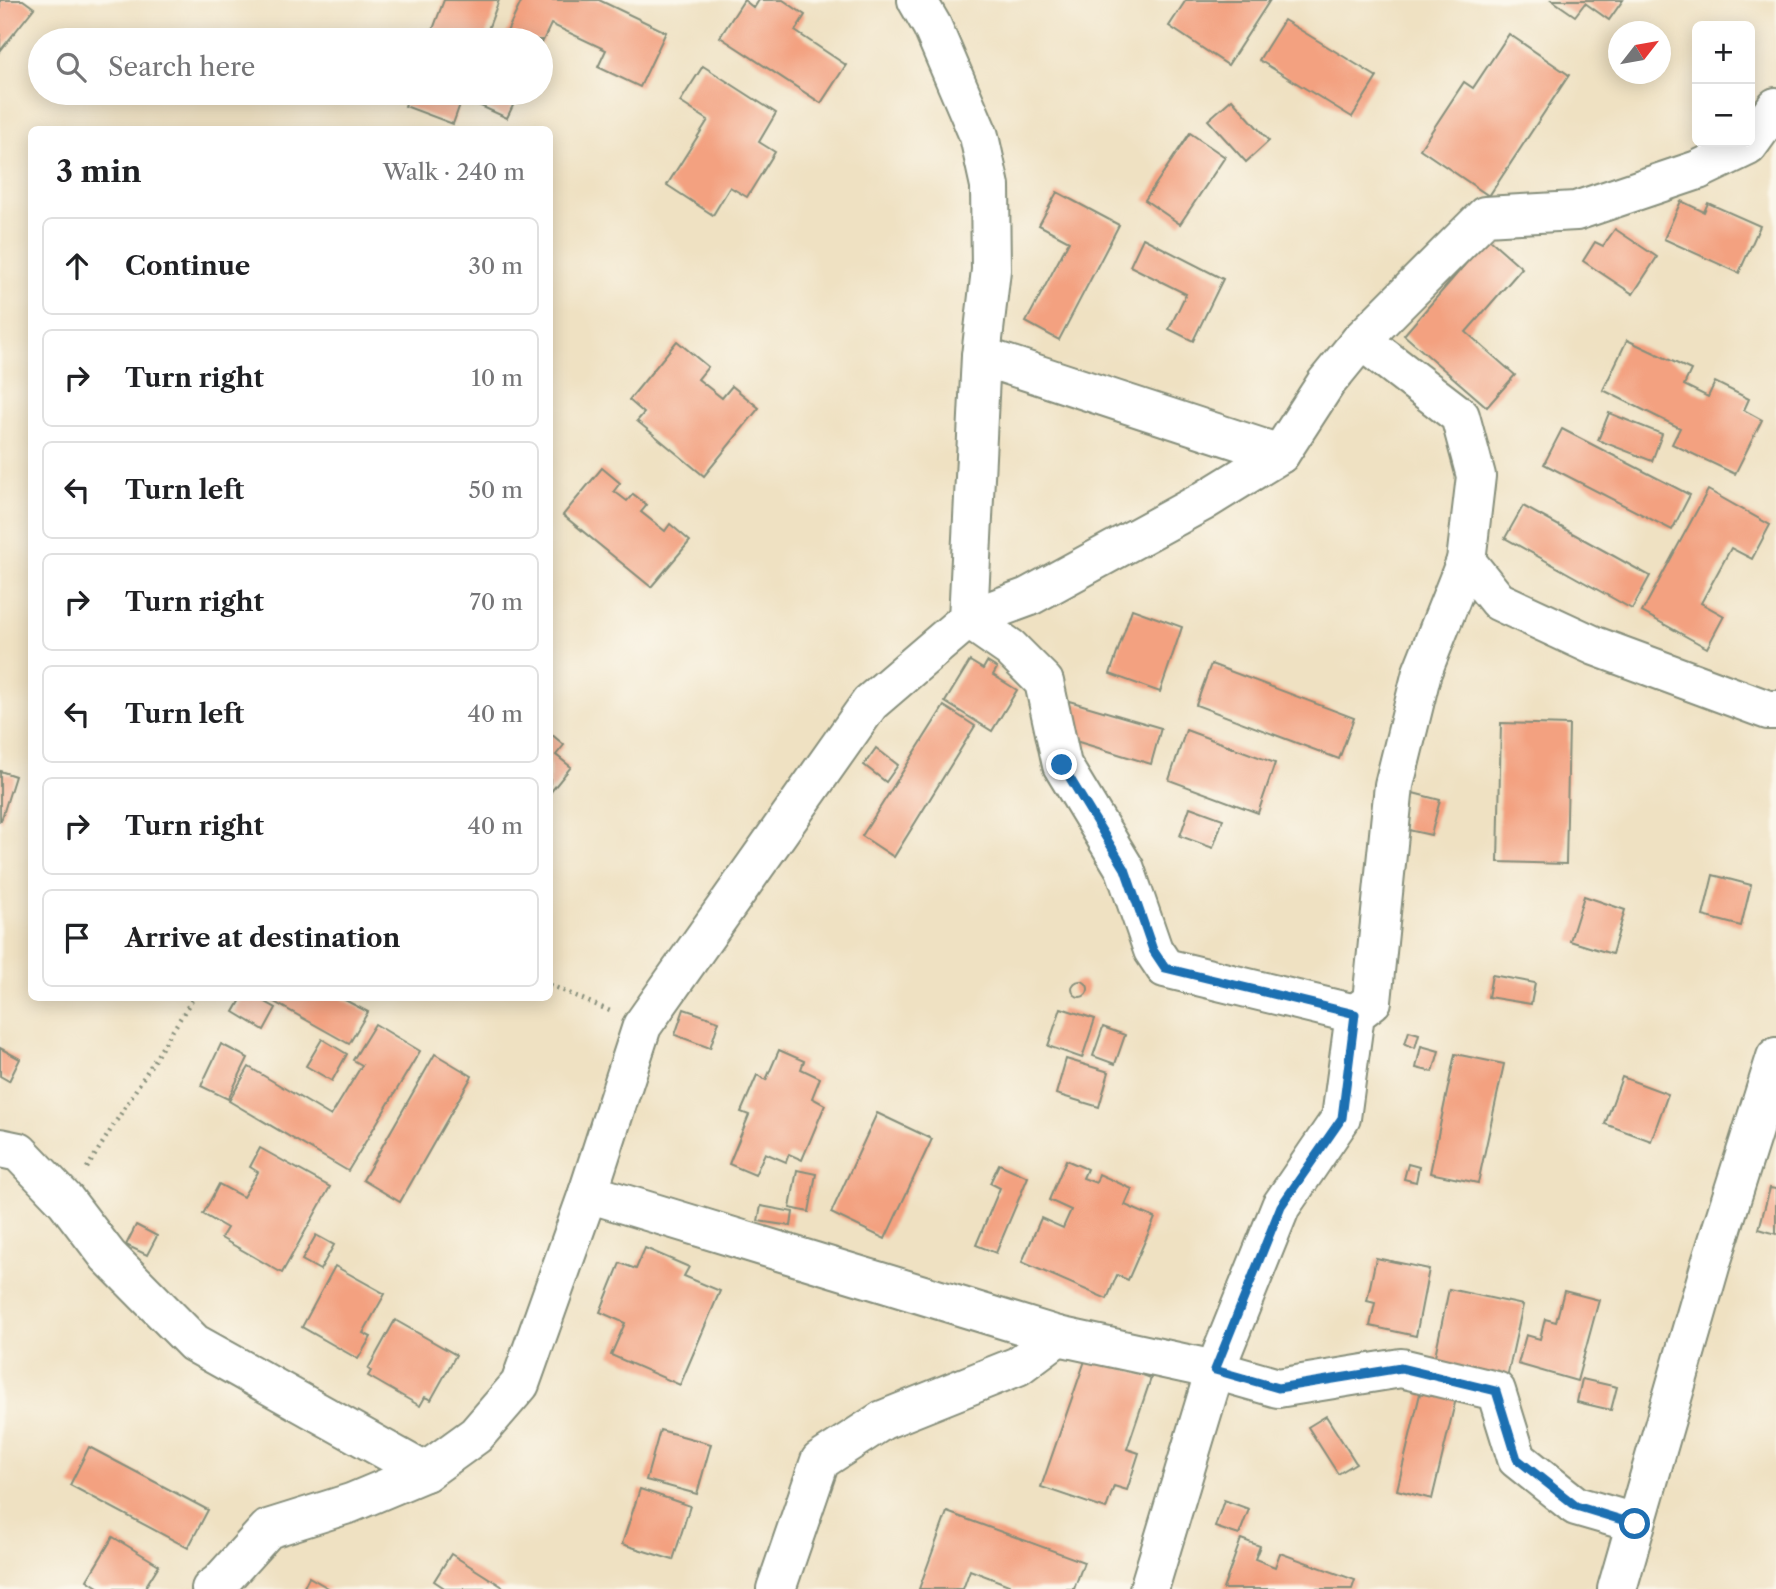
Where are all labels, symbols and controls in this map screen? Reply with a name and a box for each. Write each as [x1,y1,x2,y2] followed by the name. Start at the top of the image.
[1608,21,1671,84] north arrow
[1692,21,1755,147] map controls
[1692,21,1755,84] button: +
[28,28,553,105] search box
[52,48,90,86] icon: search
[108,51,255,83] text: Search here
[1692,84,1755,147] button: −
[56,153,142,190] text: 3 min
[383,158,525,186] text: Walk · 240 m
[58,247,96,285] icon: ahead
[125,250,250,282] text: Continue
[468,252,523,280] text: 30 m
[58,359,96,397] icon: right
[125,362,264,394] text: Turn right
[471,364,523,392] text: 10 m
[58,471,96,509] icon: left
[125,474,244,506] text: Turn left
[468,476,523,504] text: 50 m
[58,583,96,621] icon: right
[125,586,264,618] text: Turn right
[470,588,523,616] text: 70 m
[58,695,96,733] icon: left
[125,698,244,730] text: Turn left
[468,700,523,728] text: 40 m
[1046,749,1077,780] route end
[58,807,96,845] icon: right
[125,810,264,842] text: Turn right
[468,812,523,840] text: 40 m
[58,919,96,957] icon: arrive
[125,922,400,954] text: Arrive at destination
[1619,1508,1650,1539] route start

